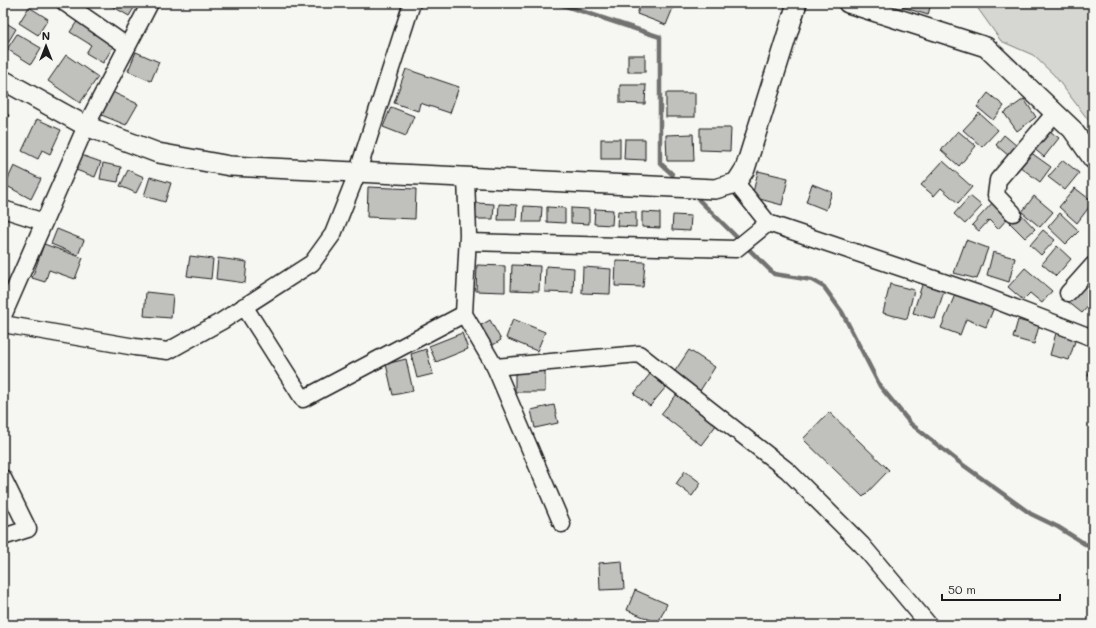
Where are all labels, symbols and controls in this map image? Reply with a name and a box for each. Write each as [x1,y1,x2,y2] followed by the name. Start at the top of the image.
[26,26,66,66] north arrow
[42,28,50,43] text: N
[942,576,1060,602] scale bar
[948,581,976,597] text: 50 m

